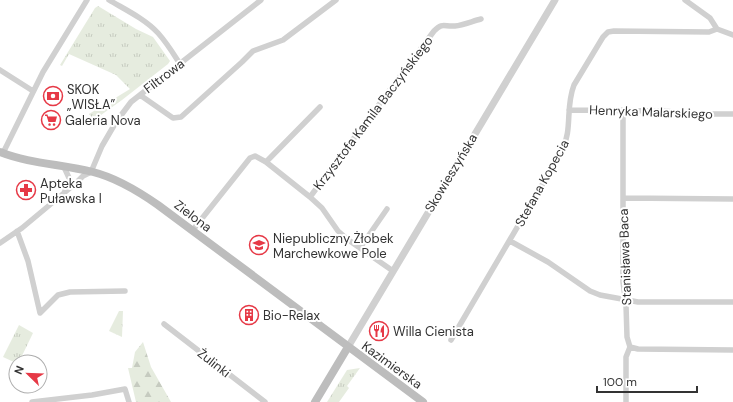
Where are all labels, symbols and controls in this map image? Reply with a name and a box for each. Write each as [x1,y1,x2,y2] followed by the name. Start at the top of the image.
[309,32,437,193] street label: Krzysztofa Kamila Baczyńskiego
[140,55,188,97] street label: Filtrowa
[67,81,116,113] place label: SKOK „WISŁA”
[42,85,64,107] bank icon: SKOK „WISŁA”
[589,101,713,123] street label: Henryka Malarskiego
[40,109,62,131] supermarket icon: Galeria Nova
[65,112,141,129] place label: Galeria Nova
[421,131,481,215] street label: Skowieszyńska
[511,136,573,230] street label: Stefana Kopecia
[40,175,102,207] place label: Apteka Puławska I
[15,179,37,201] pharmacy icon: Apteka Puławska I
[171,196,215,236] street label: Zielona
[615,208,635,306] street label: Stanisława Baca
[273,230,394,262] place label: Niepubliczny Żłobek Marchewkowe Pole
[248,234,270,256] school or university icon: Niepubliczny Żłobek Marchewkowe Pole
[238,304,260,326] building icon: Bio-Relax
[263,307,320,324] place label: Bio-Relax
[368,320,390,342] restaurant icon: Willa Cienista
[393,323,474,340] place label: Willa Cienista
[359,337,425,393] street label: Kazimierska
[194,345,234,381] street label: Żulinki
[8,354,48,394] north arrow
[11,364,27,377] text: N
[597,368,697,394] scale bar
[603,374,637,390] text: 100 m

